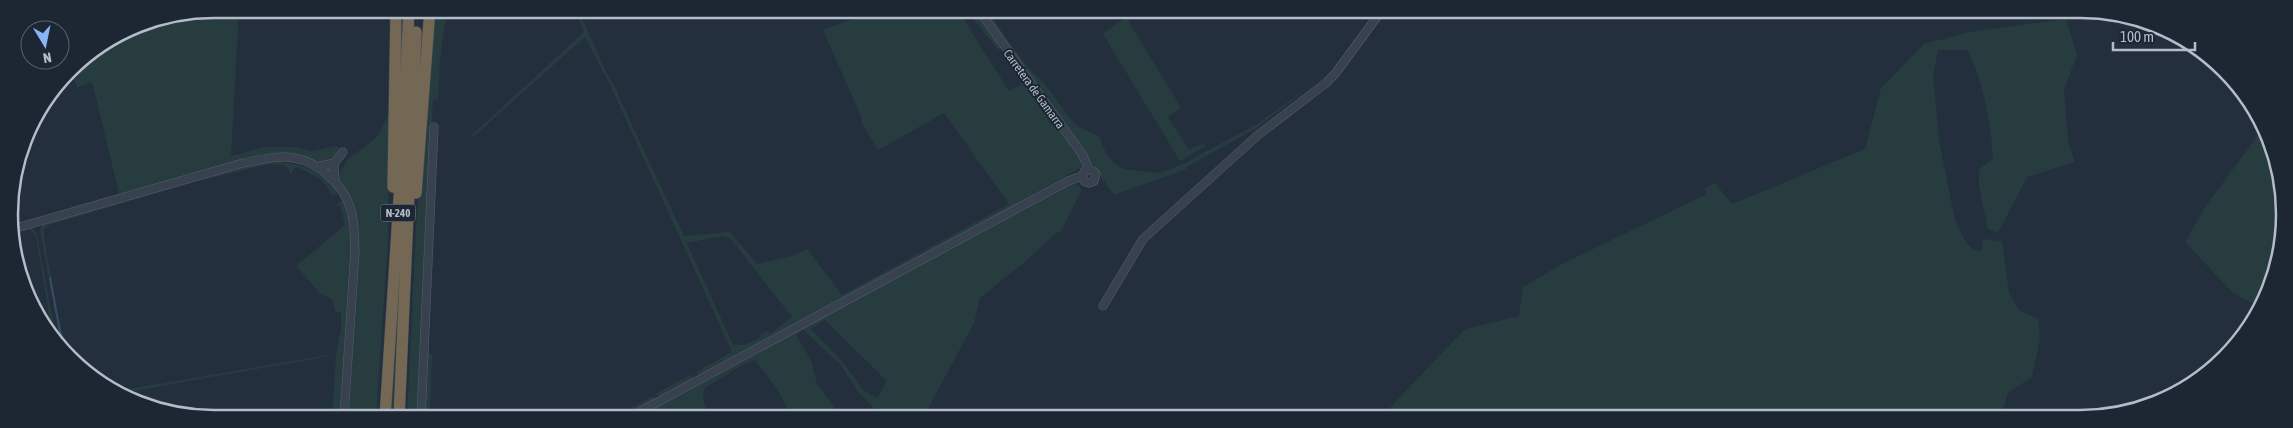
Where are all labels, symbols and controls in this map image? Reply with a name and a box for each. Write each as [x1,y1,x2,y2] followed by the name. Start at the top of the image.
[20,20,70,70] north arrow
[2113,20,2196,52] scale bar
[2120,28,2154,45] text: 100 m
[1001,47,1067,131] street label: Carretera de Gamarra
[42,49,53,66] text: N
[380,204,416,222] road number: N-240

